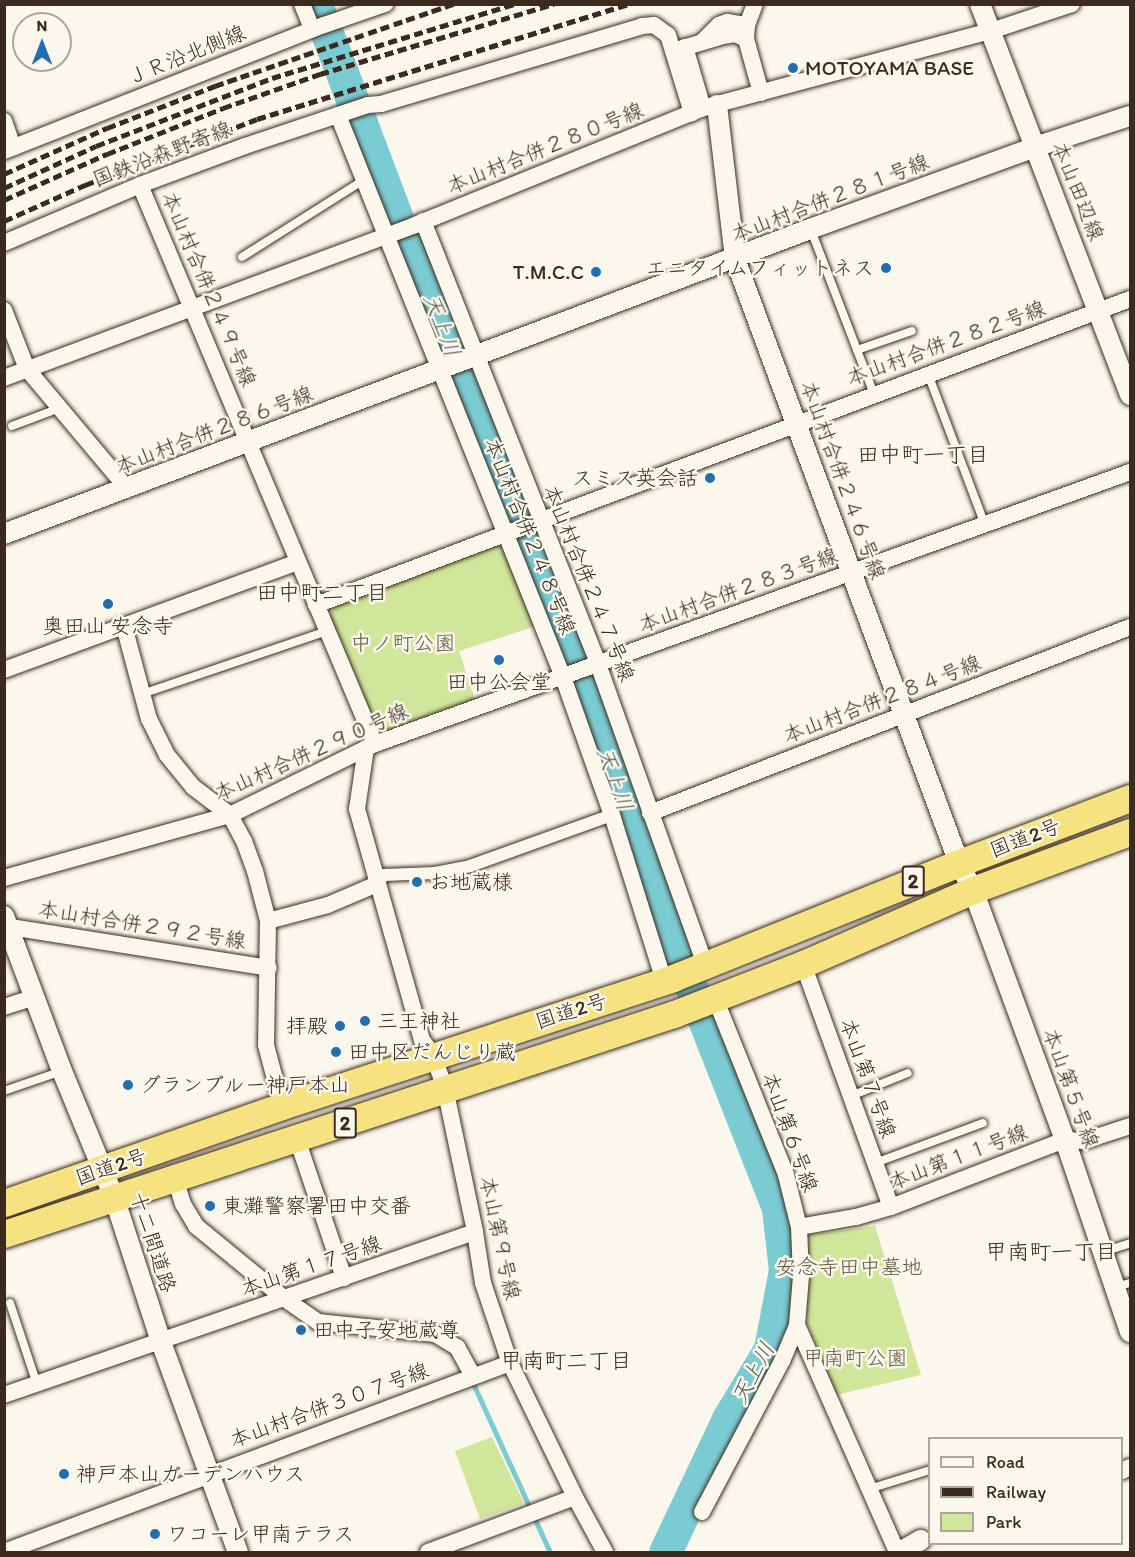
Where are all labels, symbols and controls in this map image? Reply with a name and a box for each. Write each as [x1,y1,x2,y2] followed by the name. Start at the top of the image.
[12,12,72,72] north arrow
[37,16,47,35] text: N
[123,20,249,90] street label: ＪＲ沿北側線
[805,55,974,81] place label: MOTOYAMA BASE
[786,61,800,75] marker: MOTOYAMA BASE
[443,97,647,199] street label: 本山村合併２８０号線
[89,116,235,192] street label: 国鉄沿森野寄線
[1047,138,1109,244] street label: 本山田辺線
[727,149,933,247] street label: 本山村合併２８１号線
[156,187,262,391] street label: 本山村合併２４９号線
[643,255,874,281] place label: エニタイムフィットネス
[513,259,584,285] place label: T.M.C.C
[879,261,893,275] marker: エニタイムフィットネス
[589,265,603,279] marker: T.M.C.C
[418,289,466,361] water label: 天上川
[843,295,1049,391] street label: 本山村合併２８２号線
[795,377,891,583] street label: 本山村合併２４６号線
[111,381,317,479] street label: 本山村合併２８６号線
[479,434,581,638] street label: 本山村合併２４８号線
[857,442,989,468] district label: 田中町一丁目
[572,465,698,491] place label: スミス英会話
[703,471,717,485] marker: スミス英会話
[538,481,640,685] street label: 本山村合併２４７号線
[635,542,841,638] street label: 本山村合併２８３号線
[256,580,388,606] district label: 田中町二丁目
[101,597,115,611] marker: 奥田山 安念寺
[43,613,173,639] place label: 奥田山 安念寺
[351,630,455,656] park label: 中ノ町公園
[779,650,985,748] street label: 本山村合併２８４号線
[492,653,506,667] marker: 田中公会堂
[447,669,551,695] place label: 田中公会堂
[210,698,412,806] street label: 本山村合併２９０号線
[591,743,639,815] water label: 天上川
[986,813,1064,863] street label: 国道2号
[901,864,925,898] road number: 2
[429,869,513,895] place label: お地蔵様
[410,875,424,889] marker: お地蔵様
[36,896,248,954] street label: 本山村合併２９２号線
[532,988,610,1034] street label: 国道2号
[377,1008,461,1034] place label: 三王神社
[286,1013,328,1039] place label: 拝殿
[358,1014,372,1028] marker: 三王神社
[835,1014,901,1142] street label: 本山第７号線
[333,1019,347,1033] marker: 拝殿
[1038,1024,1104,1152] street label: 本山第５号線
[348,1039,516,1065] place label: 田中区だんじり蔵
[329,1045,343,1059] marker: 田中区だんじり蔵
[757,1068,823,1196] street label: 本山第６号線
[140,1072,351,1098] place label: グランブルー神戸本山
[121,1078,135,1092] marker: グランブルー神戸本山
[333,1106,357,1140] road number: 2
[885,1119,1031,1195] street label: 本山第１１号線
[72,1143,150,1191] street label: 国道2号
[475,1174,525,1302] street label: 本山第９号線
[125,1188,181,1296] street label: 十二間道路
[222,1193,411,1219] place label: 東灘警察署田中交番
[203,1199,217,1213] marker: 東灘警察署田中交番
[237,1230,385,1302] street label: 本山第１７号線
[985,1239,1117,1265] district label: 甲南町一丁目
[776,1254,922,1280] park label: 安念寺田中墓地
[313,1317,460,1343] place label: 田中子安地蔵尊
[294,1323,308,1337] marker: 田中子安地蔵尊
[726,1338,780,1408] water label: 天上川
[803,1345,907,1371] park label: 甲南町公園
[500,1348,632,1374] district label: 甲南町二丁目
[226,1357,432,1453] street label: 本山村合併３０７号線
[928,1437,1123,1545] legend
[986,1451,1025,1473] text: Road
[76,1461,307,1487] place label: 神戸本山ガーデンハウス
[57,1467,71,1481] marker: 神戸本山ガーデンハウス
[986,1481,1046,1503] text: Railway
[986,1511,1021,1533] text: Park
[167,1521,356,1547] place label: ワコーレ甲南テラス
[148,1527,162,1541] marker: ワコーレ甲南テラス

